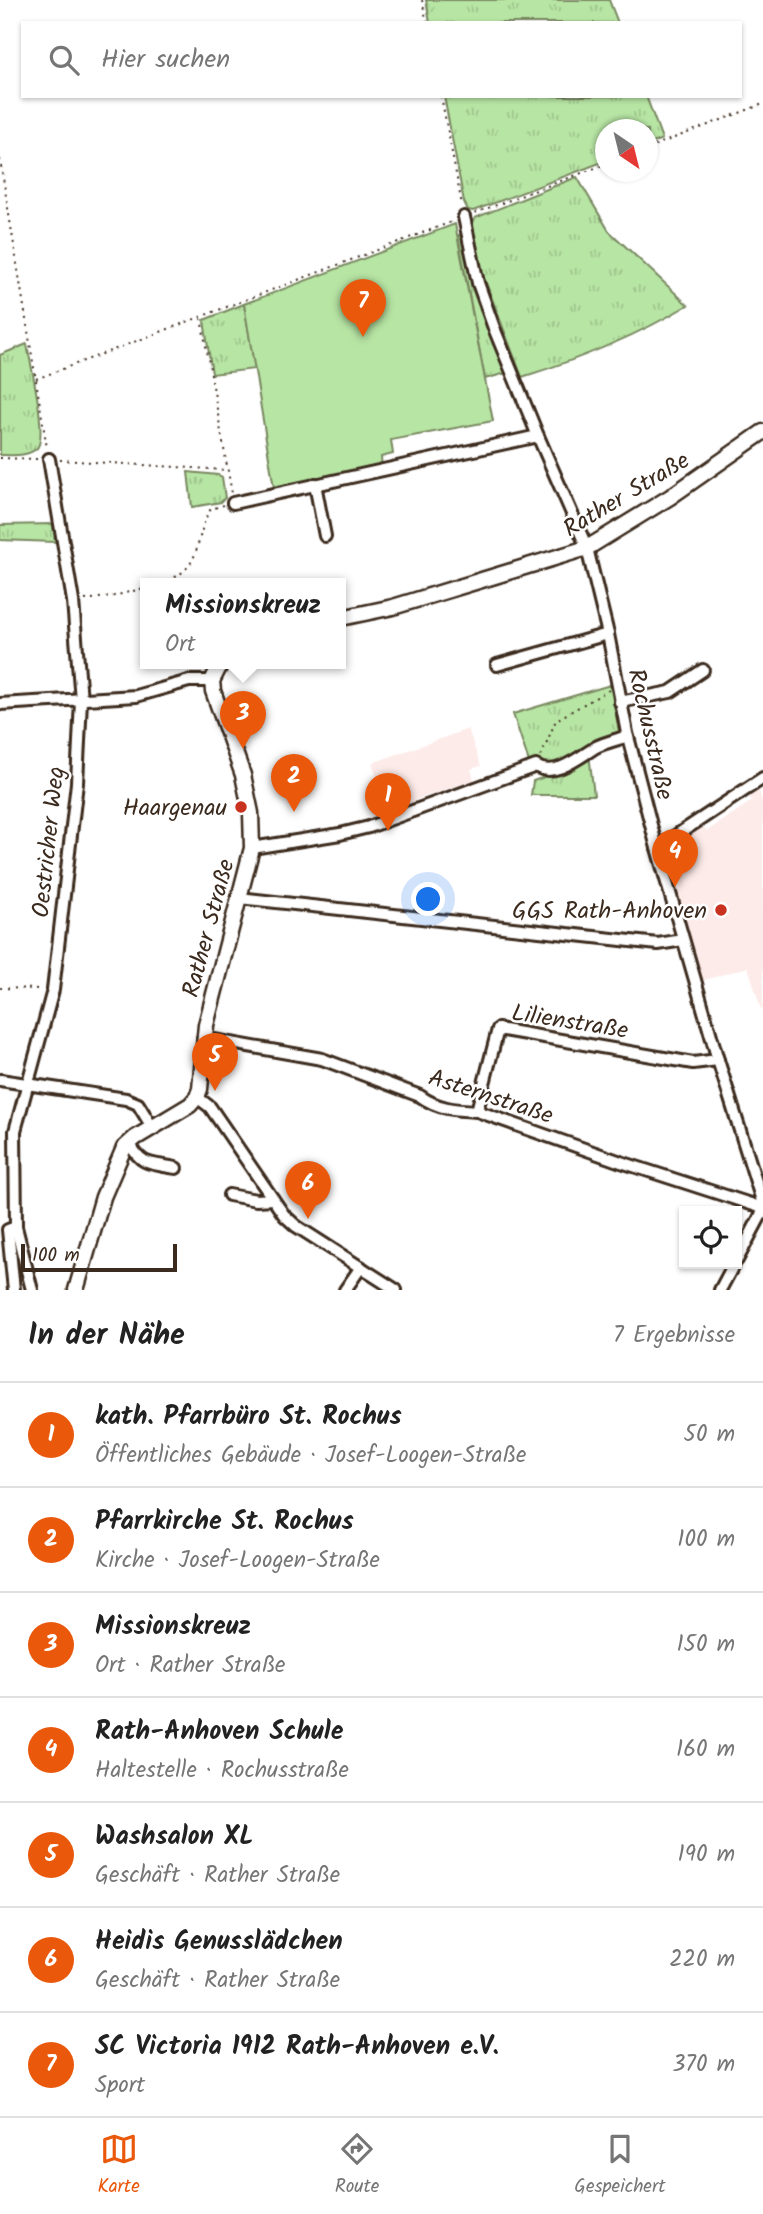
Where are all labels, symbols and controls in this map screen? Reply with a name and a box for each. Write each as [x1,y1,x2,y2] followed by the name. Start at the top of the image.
[21,21,742,98] search box
[101,39,230,81] text: Hier suchen
[45,41,83,79] icon: search
[595,119,658,182] north arrow
[340,279,386,337] pin: 7
[556,442,698,549] street label: Rather Straße
[140,578,346,669] popup
[165,585,321,627] text: Missionskreuz
[165,627,196,663] text: Ort
[615,665,684,804] street label: Rochusstraße
[220,691,266,749] pin: 3
[271,754,317,812] pin: 2
[22,765,77,920] street label: Oestricher Weg
[365,773,411,831] pin: 1
[123,789,227,828] place label: Haargenau
[233,799,249,815] marker: Haargenau
[652,829,698,887] pin: 4
[172,855,247,1002] street label: Rather Straße
[411,882,445,916] your location
[512,892,707,931] place label: GGS Rath-Anhoven
[713,902,729,918] marker: GGS Rath-Anhoven
[509,994,631,1051] street label: Lilienstraße
[192,1033,238,1091] pin: 5
[423,1059,558,1136] street label: Asternstraße
[285,1161,331,1219] pin: 6
[679,1206,742,1269] map controls
[679,1206,742,1269] button: locate
[21,1241,177,1273] scale bar
[32,1241,80,1271] text: 100 m
[28,1312,185,1360] text: In der Nähe
[613,1318,735,1354] text: 7 Ergebnisse
[95,1396,402,1438] text: kath. Pfarrbüro St. Rochus
[48,1417,54,1453] text: 1
[684,1417,735,1453] text: 50 m
[95,1438,526,1474] text: Öffentliches Gebäude · Josef-Loogen-Straße
[95,1501,354,1543] text: Pfarrkirche St. Rochus
[44,1522,58,1558] text: 2
[677,1522,735,1558] text: 100 m
[95,1543,380,1579] text: Kirche · Josef-Loogen-Straße
[95,1606,251,1648] text: Missionskreuz
[45,1627,57,1663] text: 3
[676,1627,735,1663] text: 150 m
[95,1648,285,1684] text: Ort · Rather Straße
[95,1711,343,1753] text: Rath-Anhoven Schule
[45,1732,57,1768] text: 4
[676,1732,735,1768] text: 160 m
[95,1753,349,1789] text: Haltestelle · Rochusstraße
[95,1816,253,1858] text: Washsalon XL
[45,1837,57,1873] text: 5
[678,1837,735,1873] text: 190 m
[95,1858,340,1894] text: Geschäft · Rather Straße
[95,1921,343,1963] text: Heidis Genusslädchen
[45,1942,57,1978] text: 6
[669,1942,735,1978] text: 220 m
[95,1963,340,1999] text: Geschäft · Rather Straße
[95,2026,499,2068] text: SC Victoria 1912 Rath-Anhoven e.V.
[46,2047,56,2083] text: 7
[672,2047,735,2083] text: 370 m
[95,2068,145,2104] text: Sport
[97,2130,140,2202] tab: Karte
[335,2130,379,2202] tab: Route
[574,2130,666,2202] tab: Gespeichert

